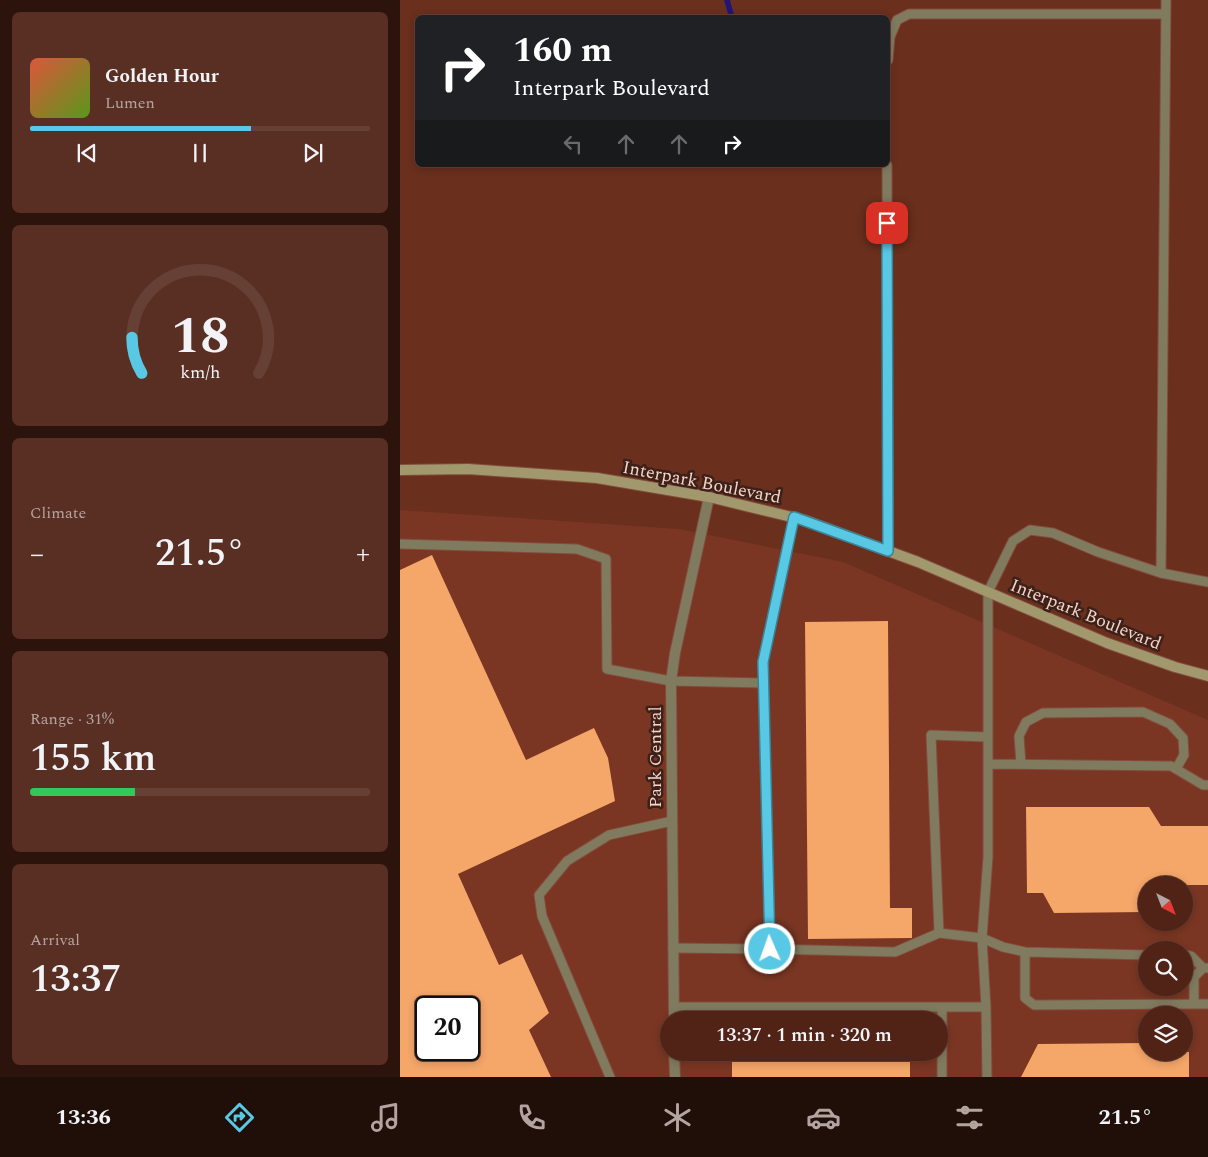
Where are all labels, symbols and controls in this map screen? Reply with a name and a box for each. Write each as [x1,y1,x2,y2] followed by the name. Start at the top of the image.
[513,24,612,77] text: 160 m
[430,35,495,100] icon: right
[105,62,219,91] text: Golden Hour
[513,72,710,105] text: Interpark Boulevard
[105,91,155,115] text: Lumen
[559,130,587,158] icon: left
[612,130,640,158] icon: ahead
[665,130,693,158] icon: ahead
[718,130,746,158] icon: right
[73,139,101,167] icon: previous
[186,139,214,167] icon: pause
[299,139,327,167] icon: next
[866,202,908,244] pin
[873,209,901,237] icon: arrive
[171,297,229,376] text: 18
[180,359,220,386] text: km/h
[620,454,784,511] street label: Interpark Boulevard
[30,501,86,525] text: Climate
[155,525,245,583] text: 21.5°
[30,533,44,576] text: −
[356,533,370,576] text: +
[1006,572,1166,657] street label: Interpark Boulevard
[642,706,669,808] street label: Park Central
[30,707,114,731] text: Range · 31%
[30,730,156,788] text: 155 km
[1138,876,1192,931] north arrow
[1138,876,1193,1061] map controls
[743,922,795,974] position arrow
[30,928,80,952] text: Arrival
[1138,941,1193,996] button: search
[30,951,121,1009] text: 13:37
[415,996,480,1061] speed limit sign: 20
[1138,1006,1193,1061] button: layers
[716,1021,892,1050] text: 13:37 · 1 min · 320 m
[222,1100,257,1135] icon: directions
[368,1100,403,1135] icon: music
[514,1100,549,1135] icon: phone
[660,1100,695,1135] icon: climate
[806,1100,841,1135] icon: car
[952,1100,987,1135] icon: filters
[56,1101,111,1134] text: 13:36
[1098,1101,1152,1134] text: 21.5°

